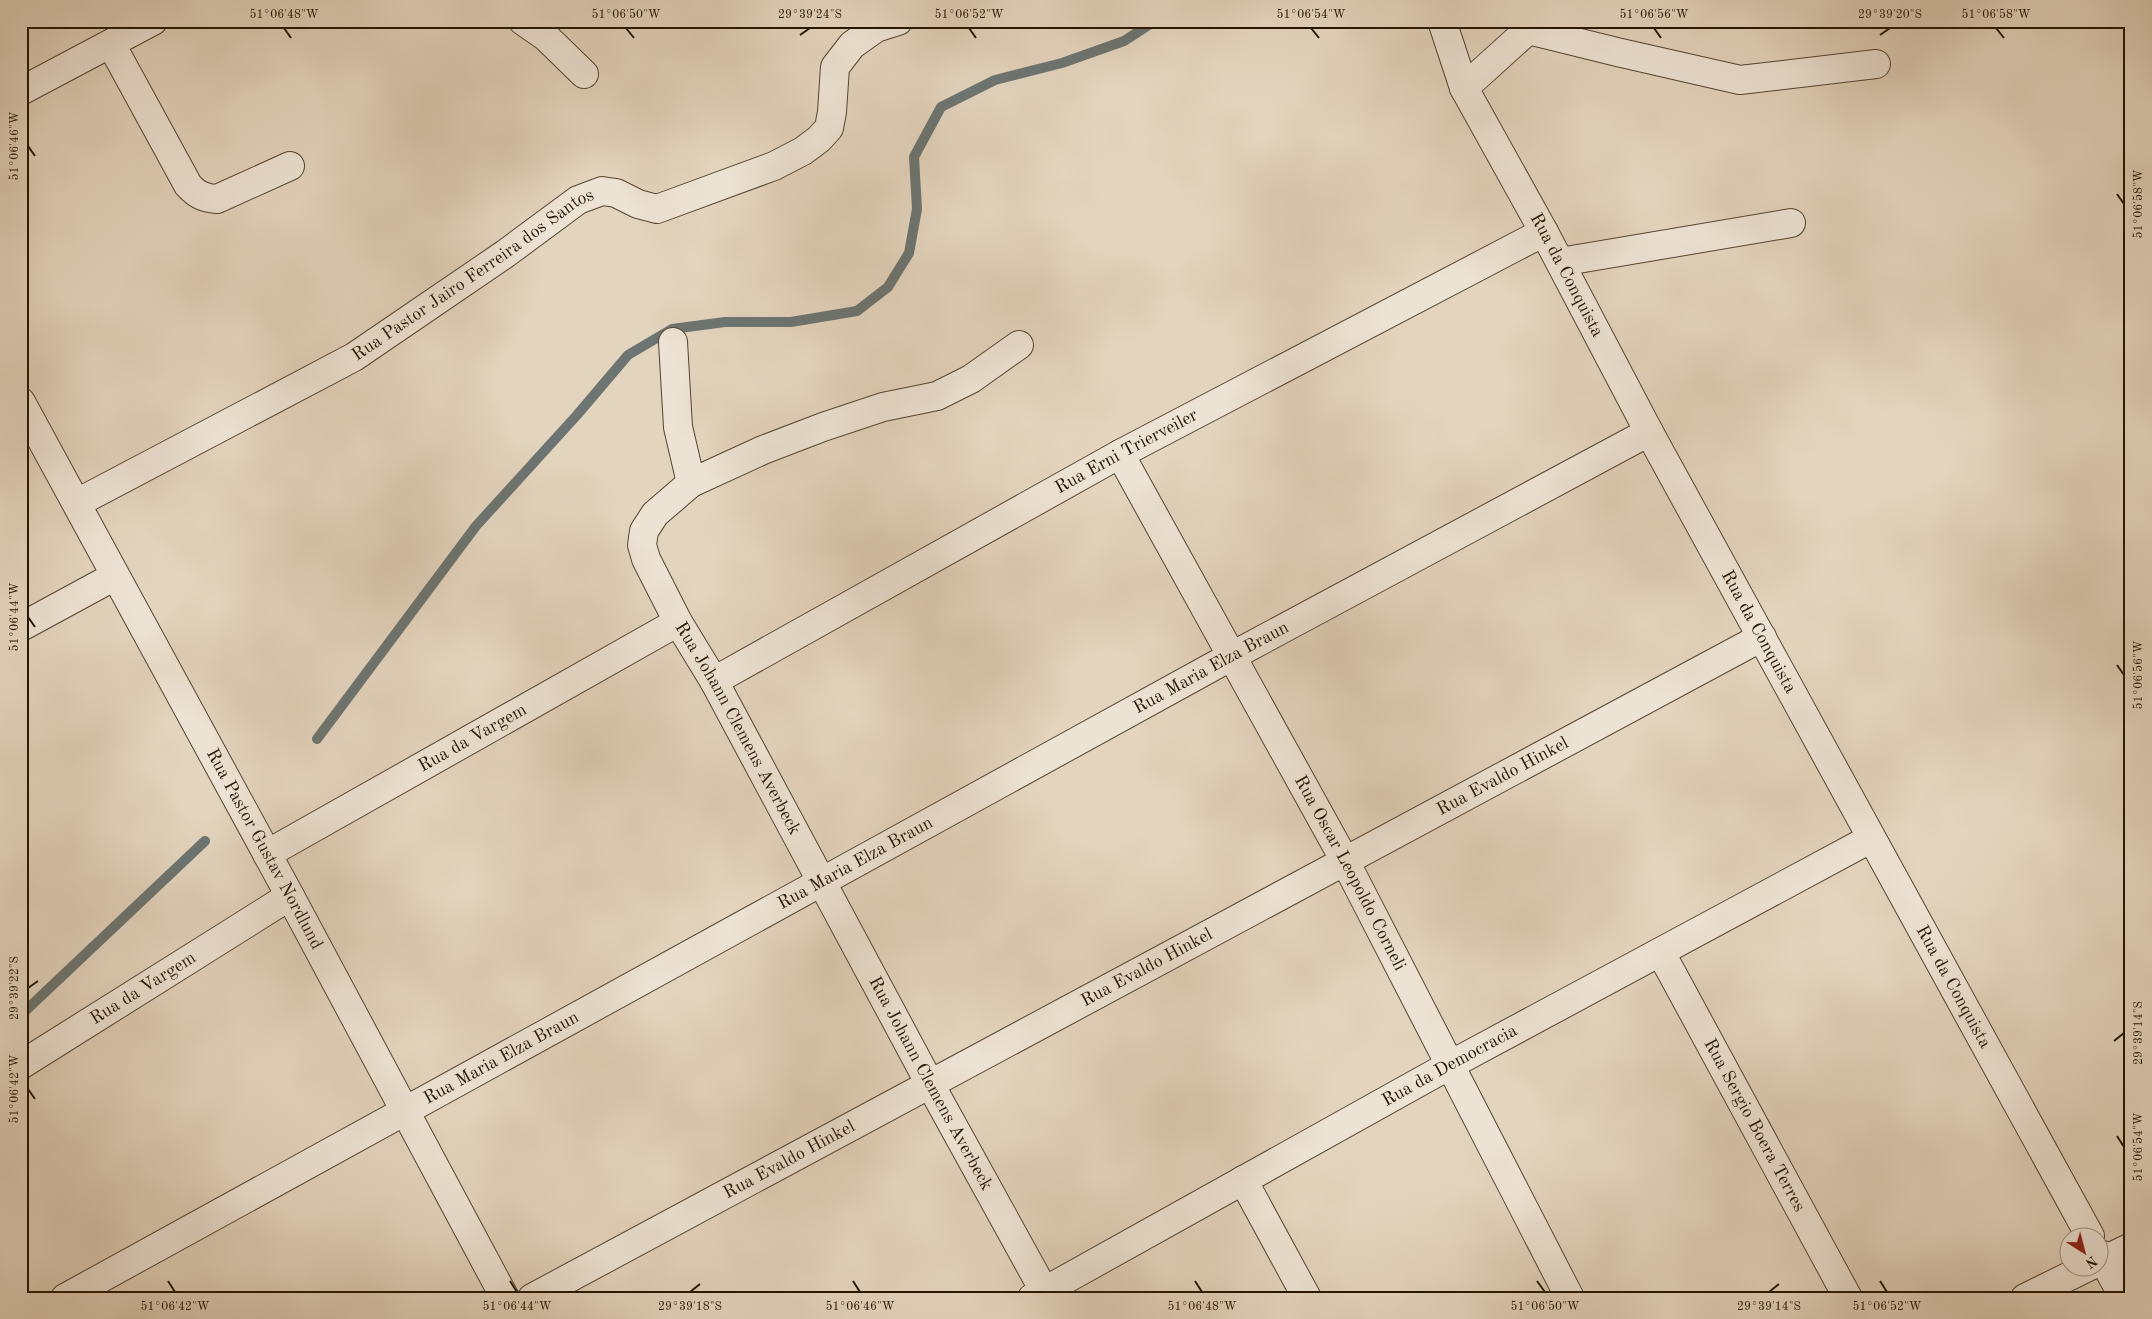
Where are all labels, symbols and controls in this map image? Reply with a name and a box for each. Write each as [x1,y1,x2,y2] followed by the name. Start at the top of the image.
[249,8,319,21] text: 51°06'48"W
[591,8,661,21] text: 51°06'50"W
[934,8,1004,21] text: 51°06'52"W
[1276,8,1346,21] text: 51°06'54"W
[1619,8,1689,21] text: 51°06'56"W
[1961,8,2031,21] text: 51°06'58"W
[778,9,842,21] text: 29°39'24"S
[1858,9,1922,21] text: 29°39'20"S
[8,111,21,181] text: 51°06'46"W
[2132,169,2145,239] text: 51°06'58"W
[349,186,596,364] street label: Rua Pastor Jairo Ferreira dos Santos
[1527,210,1607,340] street label: Rua da Conquista
[1052,406,1201,497] street label: Rua Erni Trierveiler
[1718,567,1799,696] street label: Rua da Conquista
[8,582,21,652] text: 51°06'44"W
[1130,618,1292,717] street label: Rua Maria Elza Braun
[671,619,804,838] street label: Rua Johann Clemens Averbeck
[2132,640,2145,710] text: 51°06'56"W
[415,700,530,776] street label: Rua da Vargem
[1434,734,1572,819] street label: Rua Evaldo Hinkel
[203,746,326,952] street label: Rua Pastor Gustav Nordlund
[1291,773,1409,974] street label: Rua Oscar Leopoldo Corneli
[775,813,936,913] street label: Rua Maria Elza Braun
[1912,922,1994,1051] street label: Rua da Conquista
[1078,925,1216,1010] street label: Rua Evaldo Hinkel
[87,949,199,1028] street label: Rua da Vargem
[9,956,21,1020] text: 29°39'22"S
[865,974,996,1194] street label: Rua Johann Clemens Averbeck
[2133,1001,2145,1065] text: 29°39'14"S
[421,1008,582,1108] street label: Rua Maria Elza Braun
[1379,1021,1520,1110] street label: Rua da Democracia
[1700,1036,1809,1215] street label: Rua Sergio Boera Terres
[8,1054,21,1124] text: 51°06'42"W
[2132,1112,2145,1182] text: 51°06'54"W
[720,1117,858,1202] street label: Rua Evaldo Hinkel
[2060,1226,2110,1276] north arrow
[2082,1253,2099,1271] text: N
[140,1300,210,1313] text: 51°06'42"W
[482,1300,552,1313] text: 51°06'44"W
[825,1300,895,1313] text: 51°06'46"W
[1167,1300,1237,1313] text: 51°06'48"W
[1510,1300,1580,1313] text: 51°06'50"W
[1852,1300,1922,1313] text: 51°06'52"W
[658,1301,722,1313] text: 29°39'18"S
[1737,1301,1801,1313] text: 29°39'14"S

